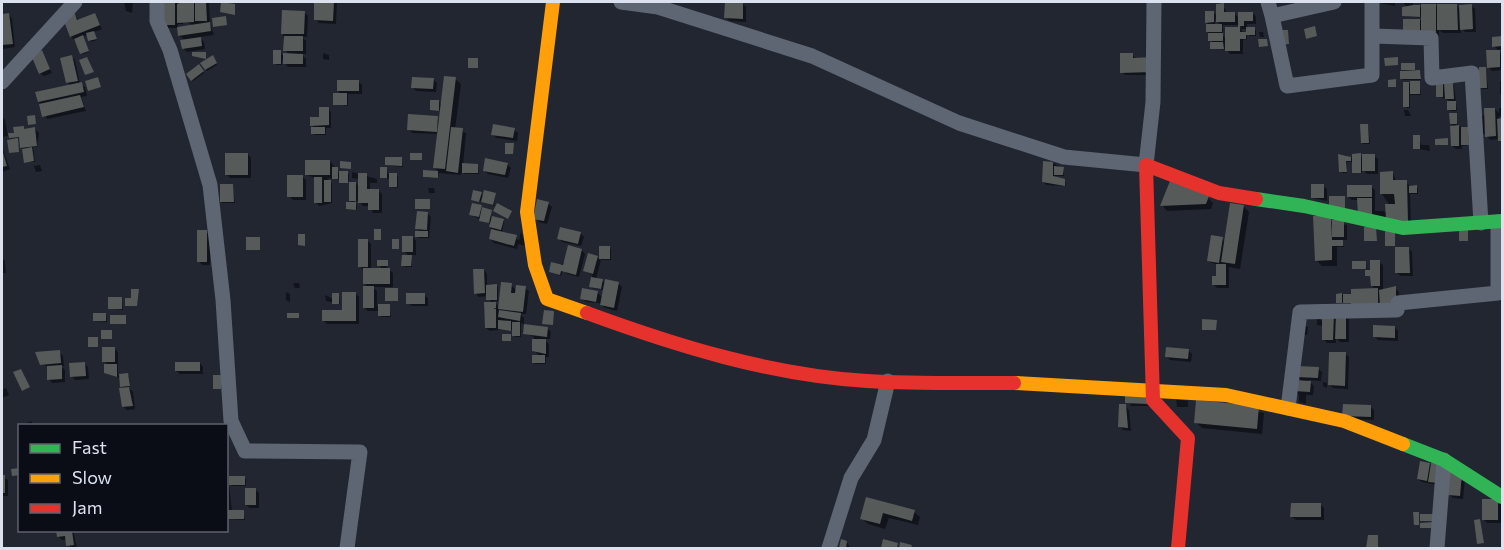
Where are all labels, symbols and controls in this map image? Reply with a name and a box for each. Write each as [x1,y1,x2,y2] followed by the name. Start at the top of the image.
[18,424,228,532] legend
[72,436,107,458] text: Fast
[72,466,112,488] text: Slow
[72,496,102,518] text: Jam

